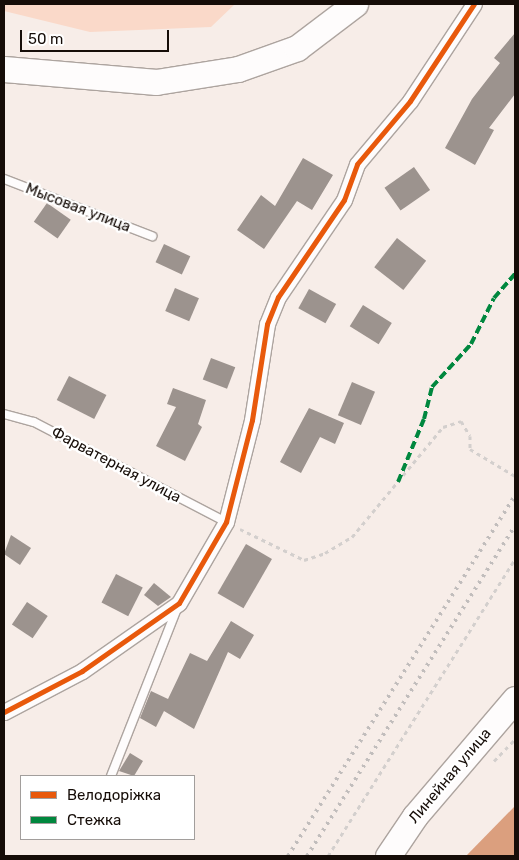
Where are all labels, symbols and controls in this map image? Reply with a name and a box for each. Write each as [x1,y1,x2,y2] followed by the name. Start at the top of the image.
[22,20,171,52] scale bar
[28,30,63,48] text: 50 m
[23,180,133,236] street label: Мысовая улица
[48,423,184,507] street label: Фарватерная улица
[405,725,495,827] street label: Линейная улица
[20,775,195,840] legend
[67,786,161,804] text: Велодоріжка
[67,811,121,829] text: Стежка

